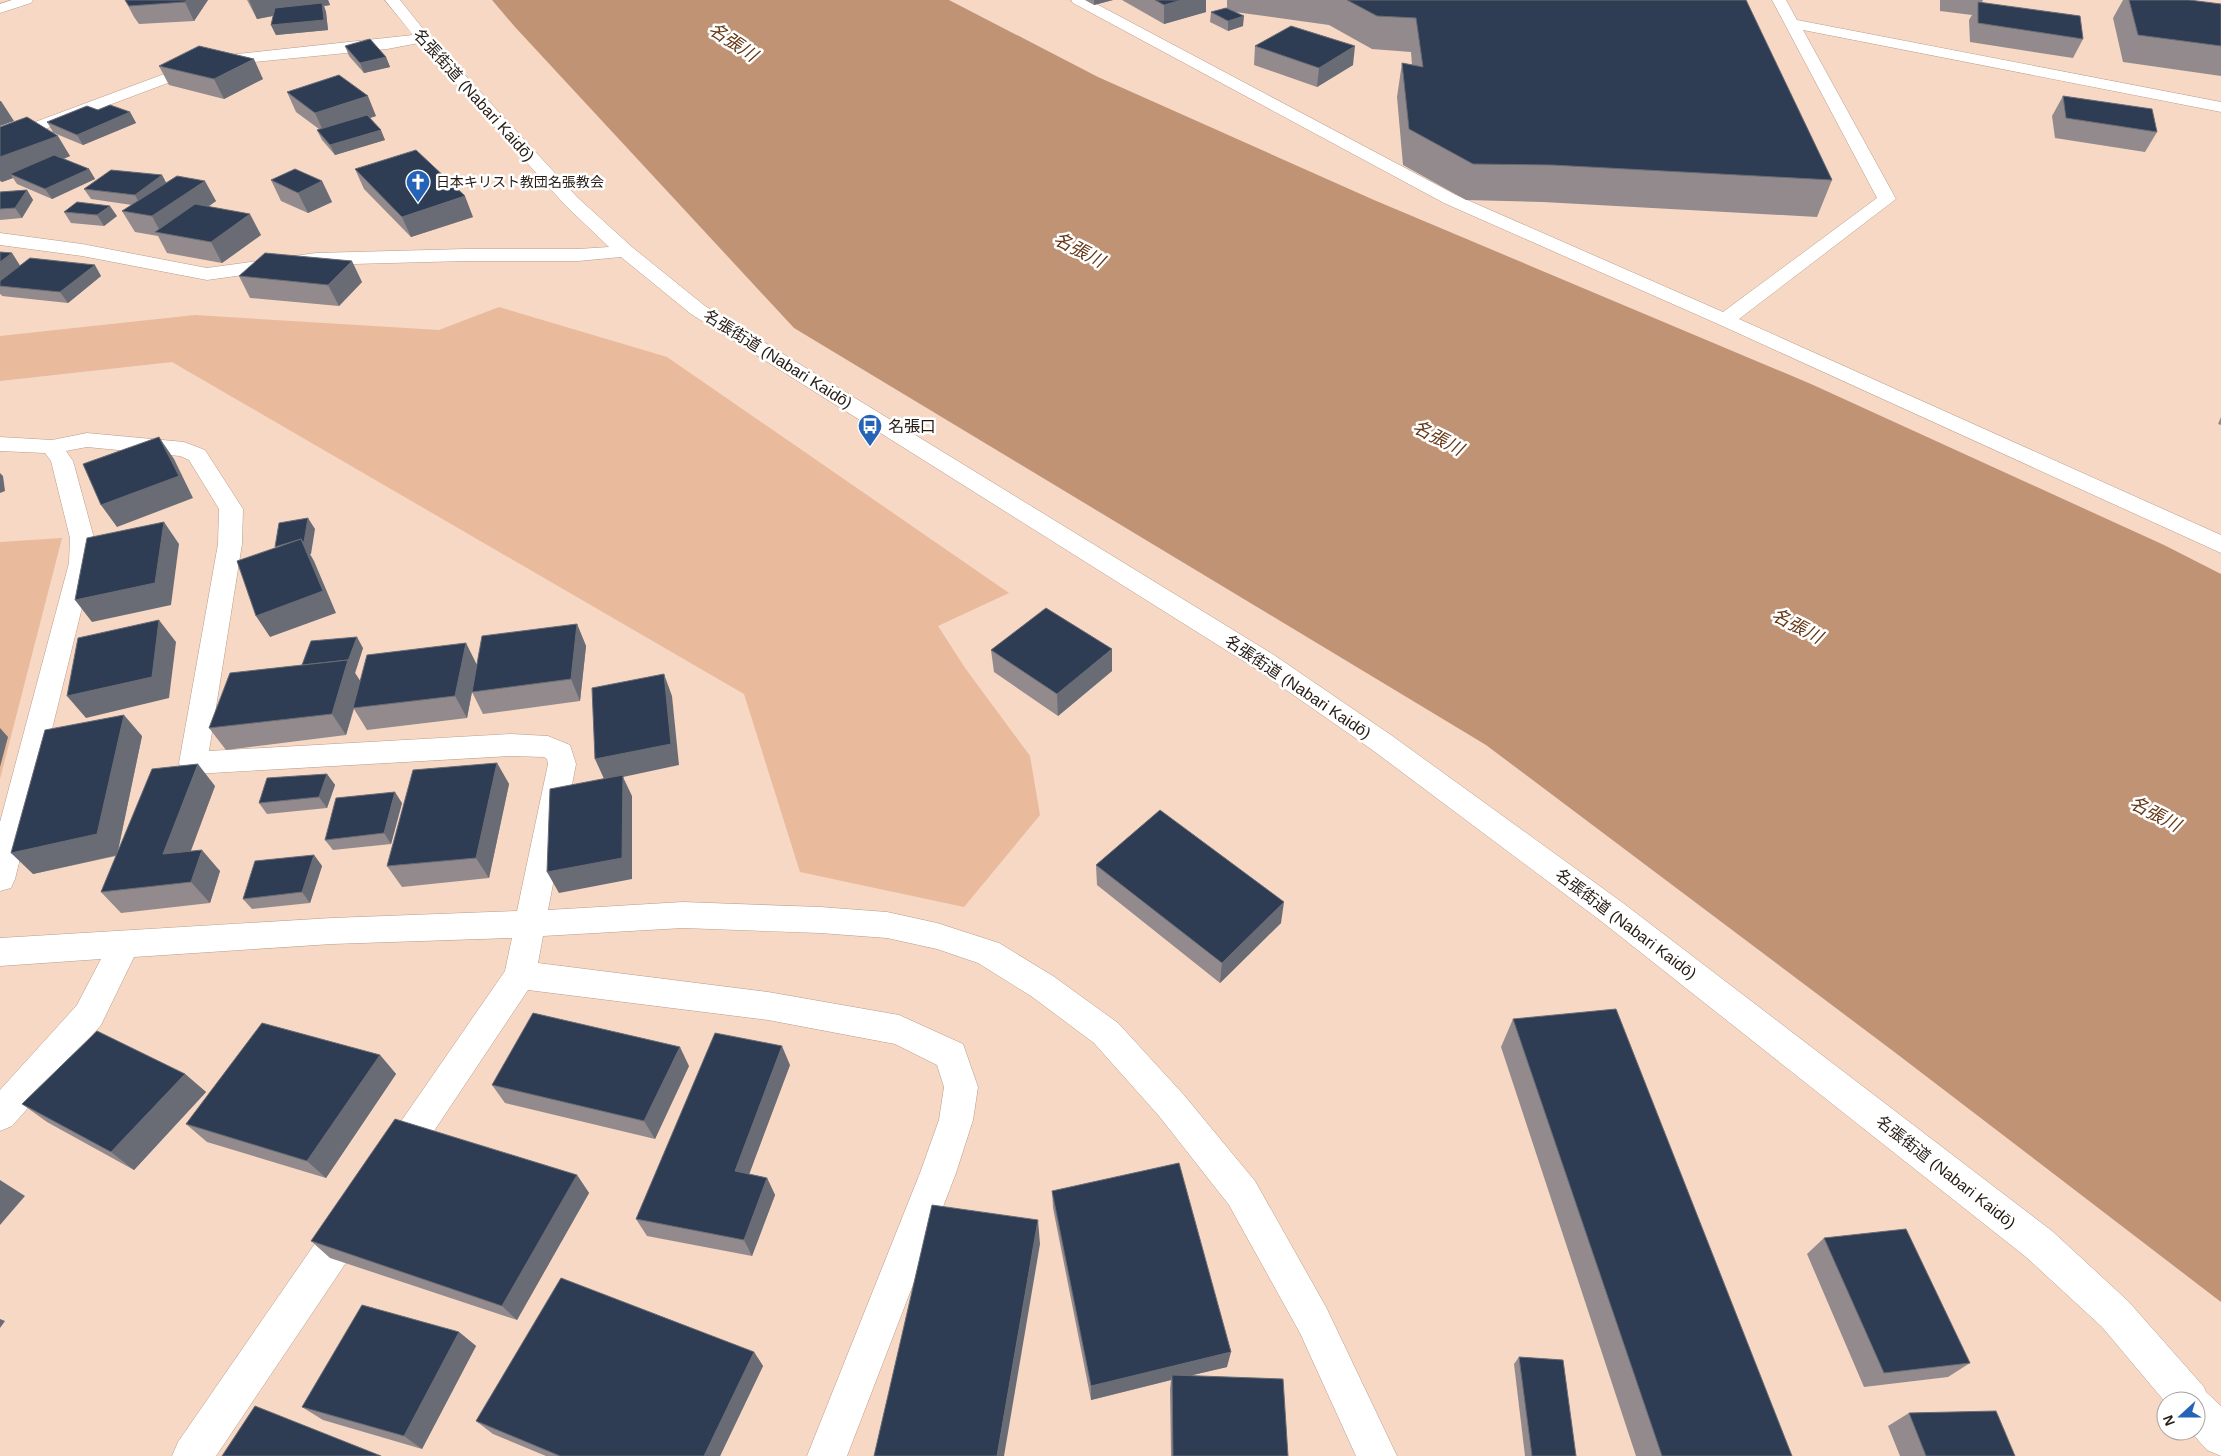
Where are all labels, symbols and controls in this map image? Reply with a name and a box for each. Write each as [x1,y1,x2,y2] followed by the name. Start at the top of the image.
[705,19,763,67] water label: 名張川
[410,26,538,164] street label: 名張街道 (Nabari Kaidō)
[405,169,431,203] church icon: 日本キリスト教団名張教会
[436,174,604,190] place label: 日本キリスト教団名張教会
[1050,228,1109,272] water label: 名張川
[701,306,855,412] street label: 名張街道 (Nabari Kaidō)
[857,413,883,447] bus stop icon: 名張口
[1409,416,1468,460] water label: 名張川
[888,418,936,435] place label: 名張口
[1768,604,1827,648] water label: 名張川
[1222,632,1374,742] street label: 名張街道 (Nabari Kaidō)
[2126,792,2185,836] water label: 名張川
[1552,866,1700,982] street label: 名張街道 (Nabari Kaidō)
[1873,1112,2019,1232] street label: 名張街道 (Nabari Kaidō)
[2156,1391,2206,1441] north arrow
[2160,1413,2178,1428] text: N

